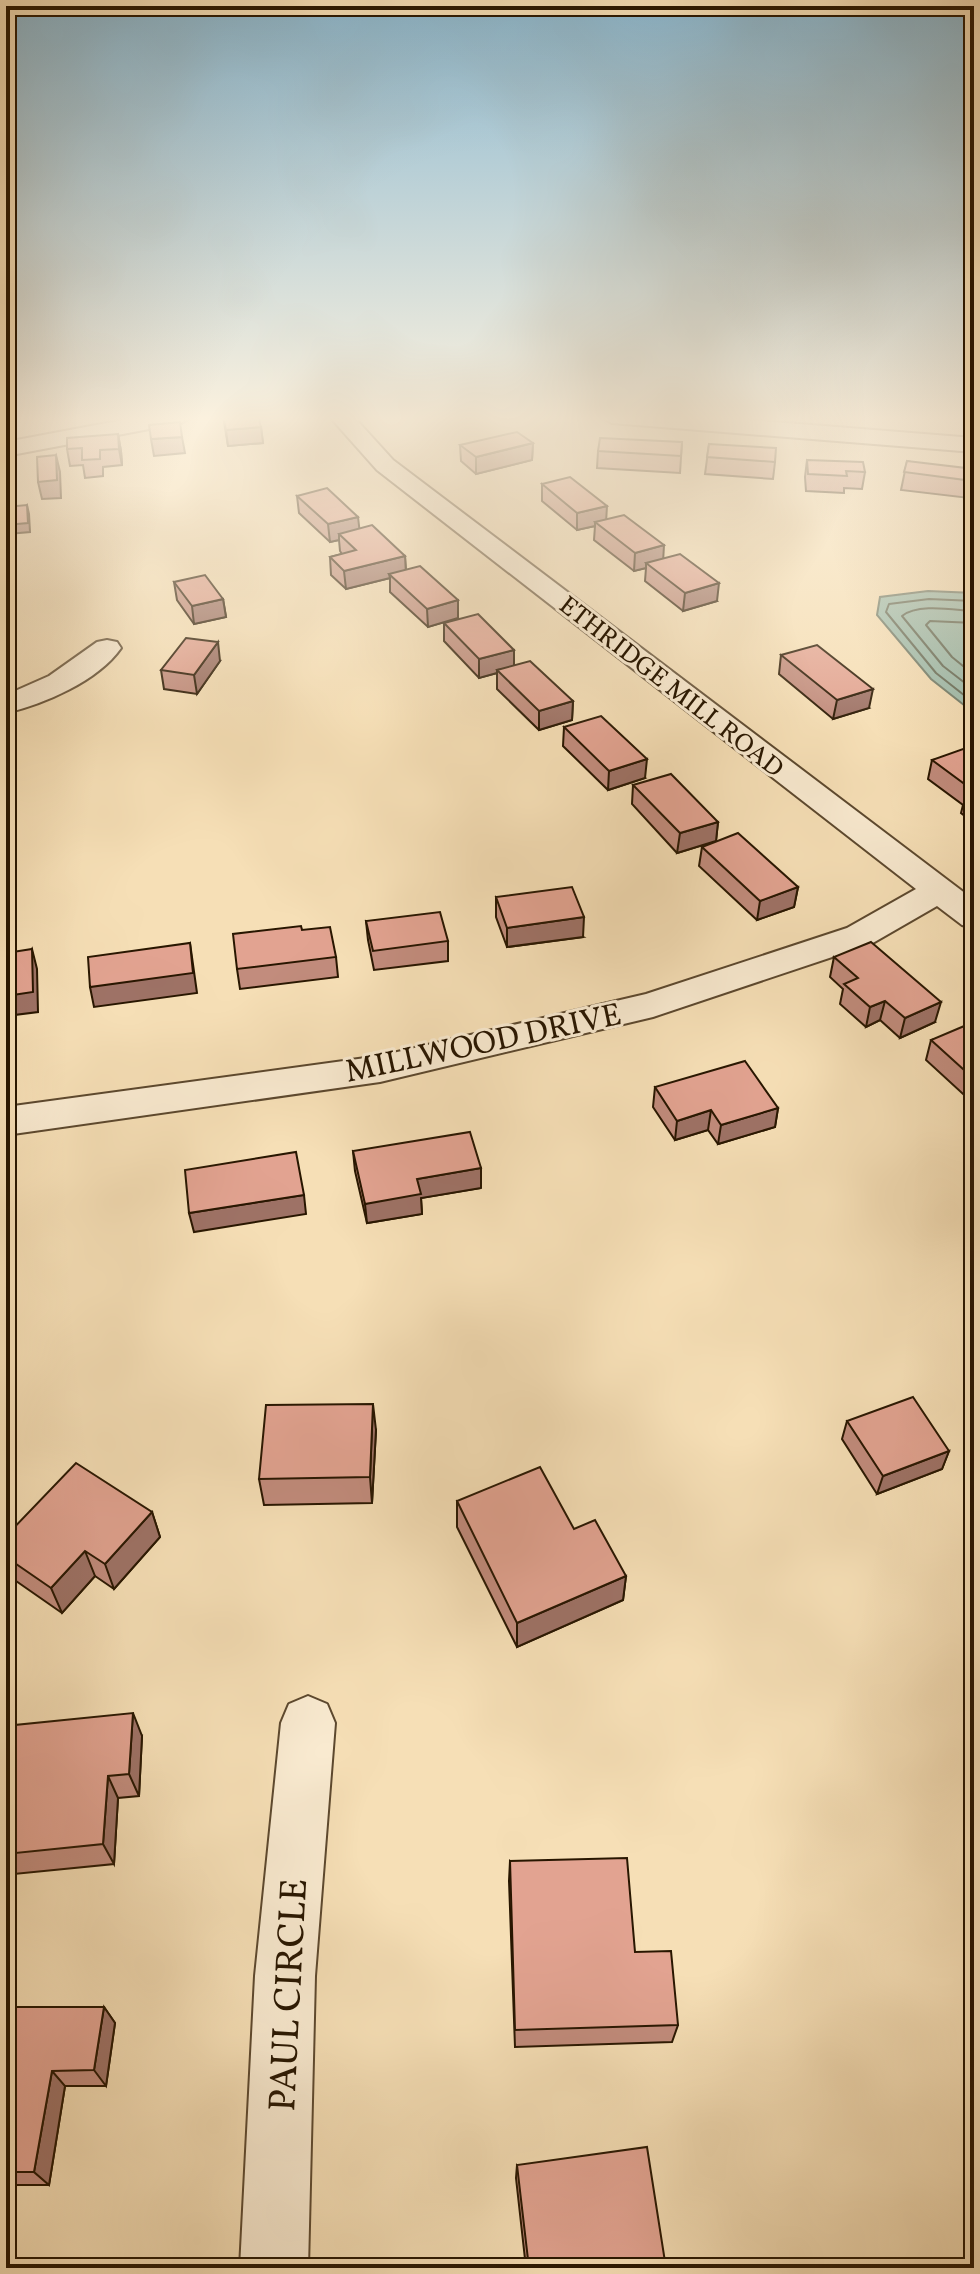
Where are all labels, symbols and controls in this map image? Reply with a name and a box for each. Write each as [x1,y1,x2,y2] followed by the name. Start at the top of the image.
[551,588,791,787] street label: ETHRIDGE MILL ROAD
[342,994,626,1096] street label: MILLWOOD DRIVE
[258,1877,323,2113] street label: PAUL CIRCLE

